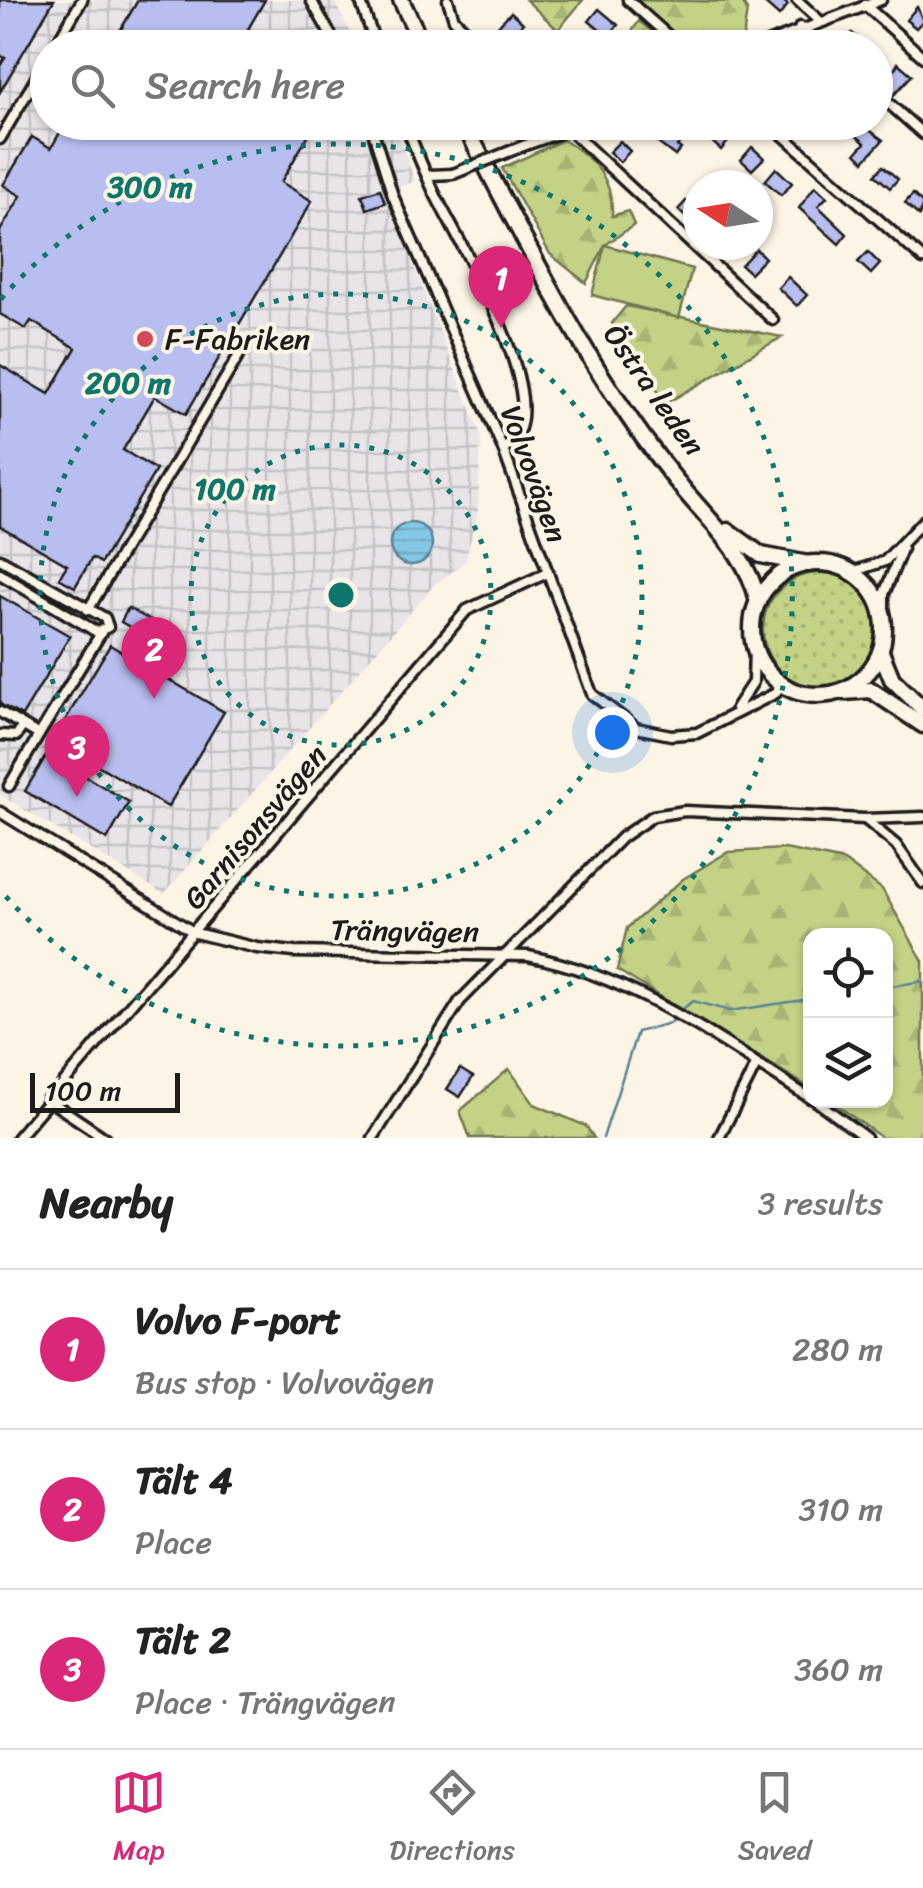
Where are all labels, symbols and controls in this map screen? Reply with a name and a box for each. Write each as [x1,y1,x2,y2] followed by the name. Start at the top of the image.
[30,30,893,140] search box
[145,52,345,119] text: Search here
[65,58,120,113] icon: search
[106,160,193,214] text: 300 m
[683,170,773,260] north arrow
[468,245,534,328] pin: 1
[165,312,310,366] place label: F-Fabriken
[588,312,720,468] street label: Östra leden
[134,328,156,350] marker: F-Fabriken
[85,356,171,410] text: 200 m
[484,398,584,550] street label: Volvovägen
[194,462,276,516] text: 100 m
[323,577,359,613] centre of rings
[122,616,186,699] pin: 2
[587,707,638,758] your location
[44,714,110,797] pin: 3
[169,732,341,922] street label: Garnisonsvägen
[330,903,480,959] street label: Trängvägen
[803,928,893,1108] map controls
[803,928,893,1018] button: locate
[803,1018,893,1108] button: layers
[45,1066,121,1115] text: 100 m
[30,1068,180,1112] scale bar
[40,1166,173,1240] text: Nearby
[758,1175,883,1232] text: 3 results
[135,1287,341,1354] text: Volvo F-port
[66,1321,79,1378] text: 1
[792,1321,883,1378] text: 280 m
[135,1354,434,1411] text: Bus stop · Volvovägen
[135,1447,233,1514] text: Tält 4
[63,1481,82,1538] text: 2
[799,1481,883,1538] text: 310 m
[135,1514,212,1571] text: Place
[135,1607,231,1674] text: Tält 2
[64,1641,81,1698] text: 3
[794,1641,883,1698] text: 360 m
[135,1674,396,1731] text: Place · Trängvägen
[111,1765,166,1874] tab: Map
[389,1765,515,1874] tab: Directions
[738,1765,812,1874] tab: Saved

